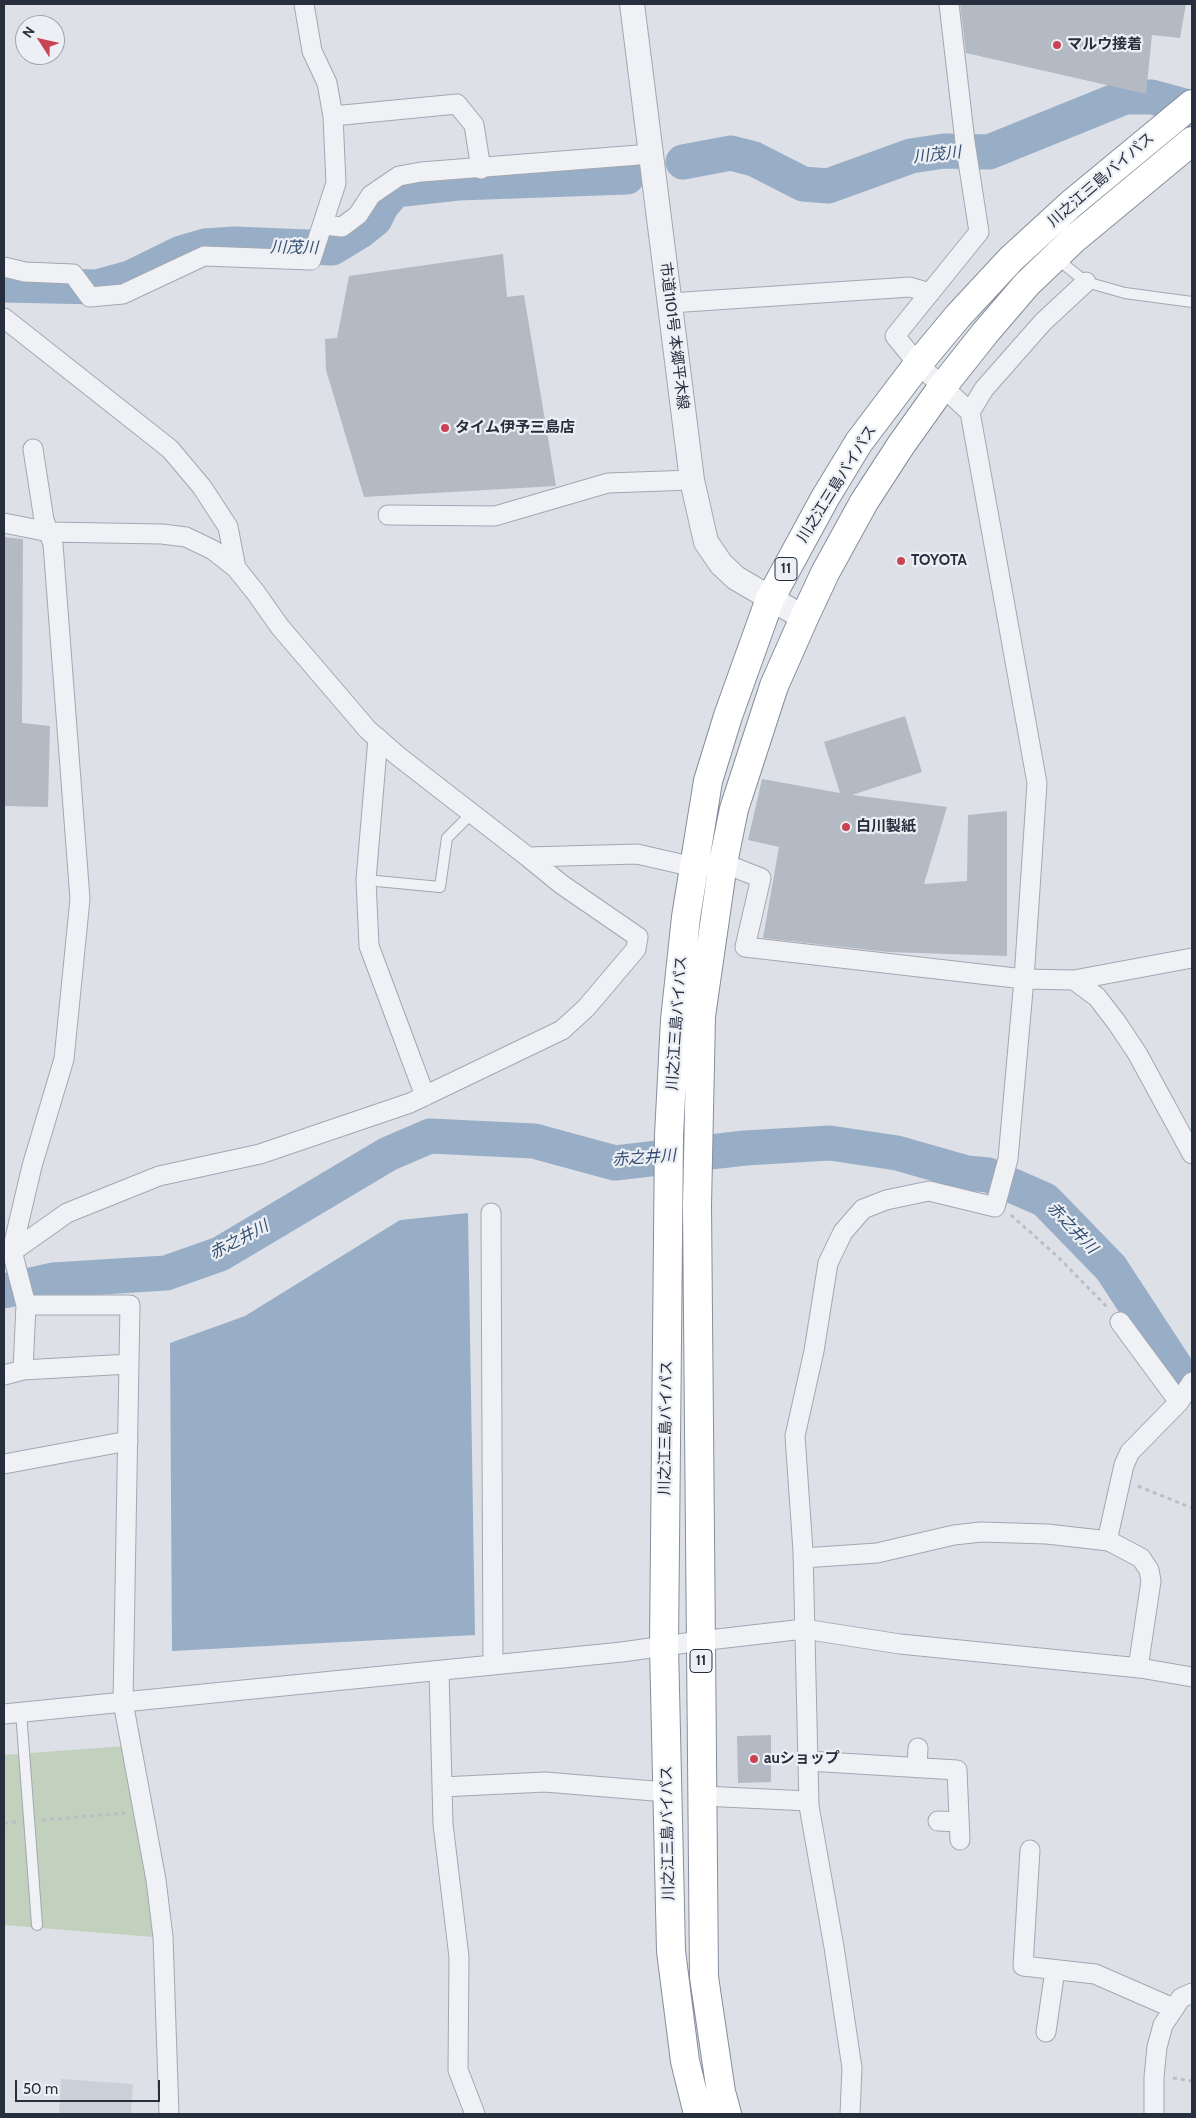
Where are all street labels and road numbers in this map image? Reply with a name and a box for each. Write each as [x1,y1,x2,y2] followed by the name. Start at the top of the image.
[1044,129,1158,231] street label: 川之江三島バイパス
[656,261,692,411] street label: 市道1101号 本郷平木線
[794,422,880,546] street label: 川之江三島バイパス
[775,558,797,580] road number: 11
[663,955,691,1091] street label: 川之江三島バイパス
[656,1360,676,1496] street label: 川之江三島バイパス
[690,1650,712,1672] road number: 11
[658,1765,678,1901] street label: 川之江三島バイパス

